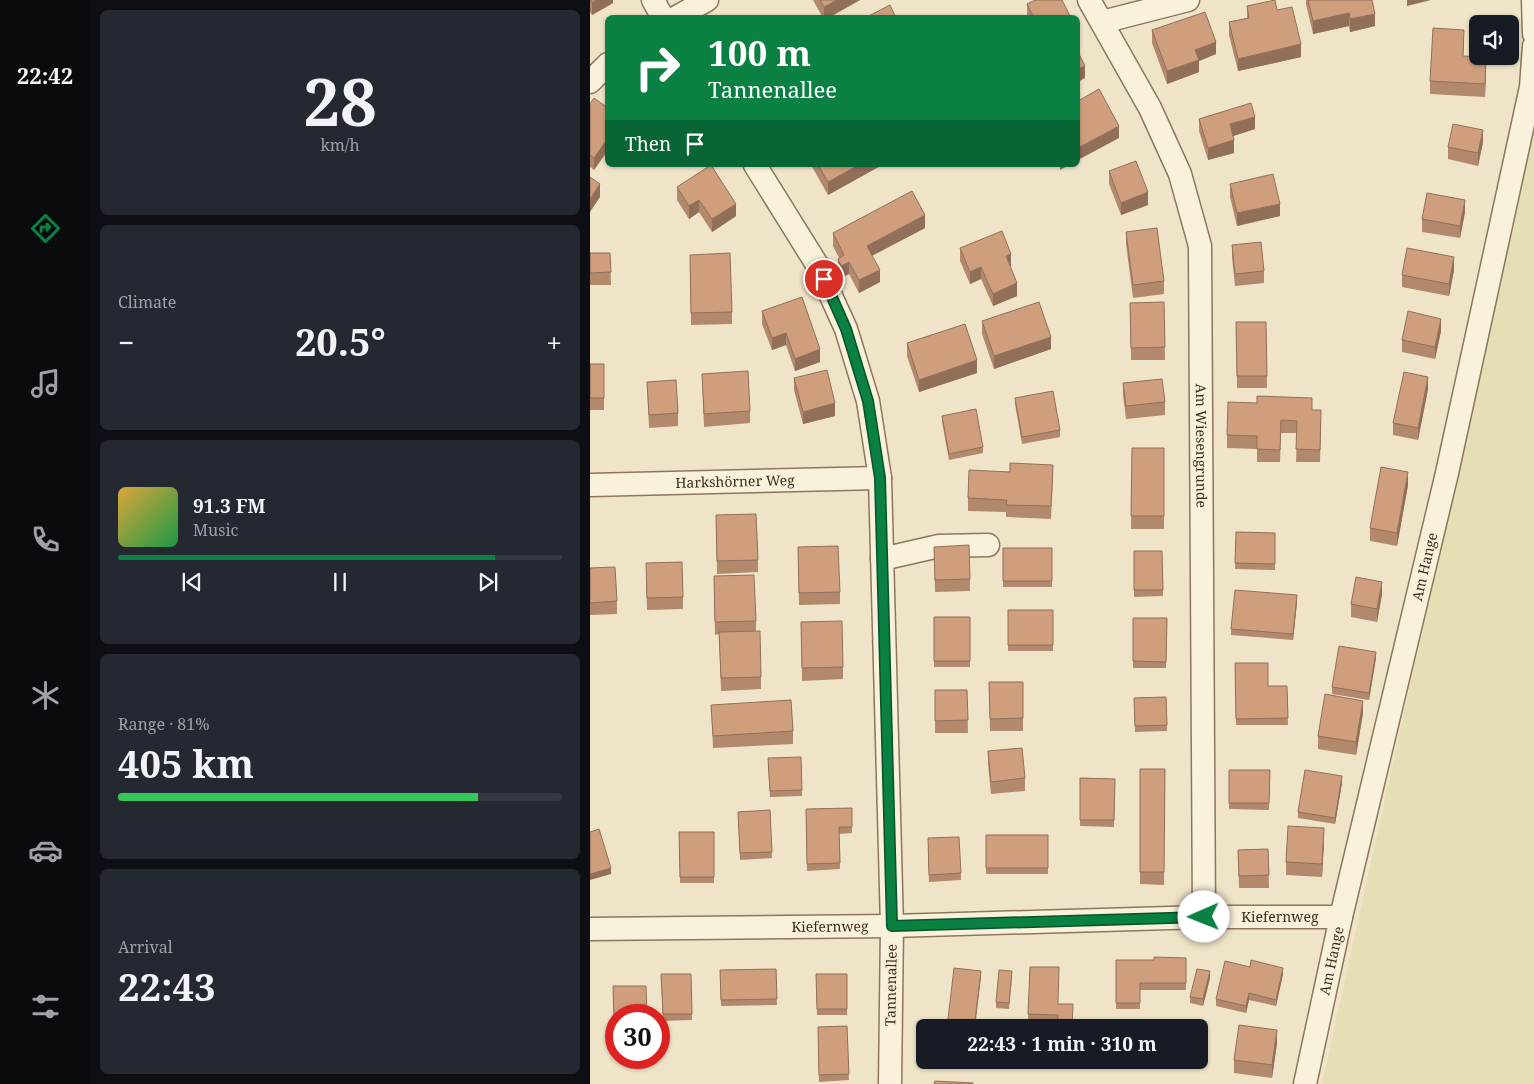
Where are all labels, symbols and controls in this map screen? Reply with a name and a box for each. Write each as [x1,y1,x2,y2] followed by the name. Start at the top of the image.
[1469,15,1519,65] map controls
[1469,15,1519,65] button: sound
[708,29,811,76] text: 100 m
[625,35,690,100] icon: right
[303,57,377,145] text: 28
[17,60,73,90] text: 22:42
[708,74,837,104] text: Tannenallee
[681,130,709,158] icon: arrive
[625,131,671,157] text: Then
[320,134,360,156] text: km/h
[28,211,63,246] icon: directions
[803,258,845,300] pin
[810,265,838,293] icon: arrive
[118,291,176,313] text: Climate
[295,315,386,367] text: 20.5°
[118,323,134,361] text: −
[546,323,562,361] text: +
[28,366,63,401] icon: music
[1192,383,1212,508] street label: Am Wiesengrunde
[675,470,795,492] street label: Harkshörner Weg
[193,493,266,519] text: 91.3 FM
[193,519,238,541] text: Music
[28,522,63,557] icon: phone
[1407,530,1441,603] street label: Am Hange
[178,568,206,596] icon: previous
[326,568,354,596] icon: pause
[474,568,502,596] icon: next
[28,678,63,713] icon: climate
[118,713,210,735] text: Range · 81%
[118,737,254,789] text: 405 km
[28,833,63,868] icon: car
[1177,890,1229,942] position arrow
[1241,907,1319,926] street label: Kiefernweg
[791,916,869,936] street label: Kiefernweg
[1314,925,1348,997] street label: Am Hange
[118,936,173,958] text: Arrival
[880,944,901,1026] street label: Tannenallee
[118,960,215,1012] text: 22:43
[28,989,63,1024] icon: filters
[605,1004,670,1069] speed limit sign: 30
[967,1031,1157,1057] text: 22:43 · 1 min · 310 m

